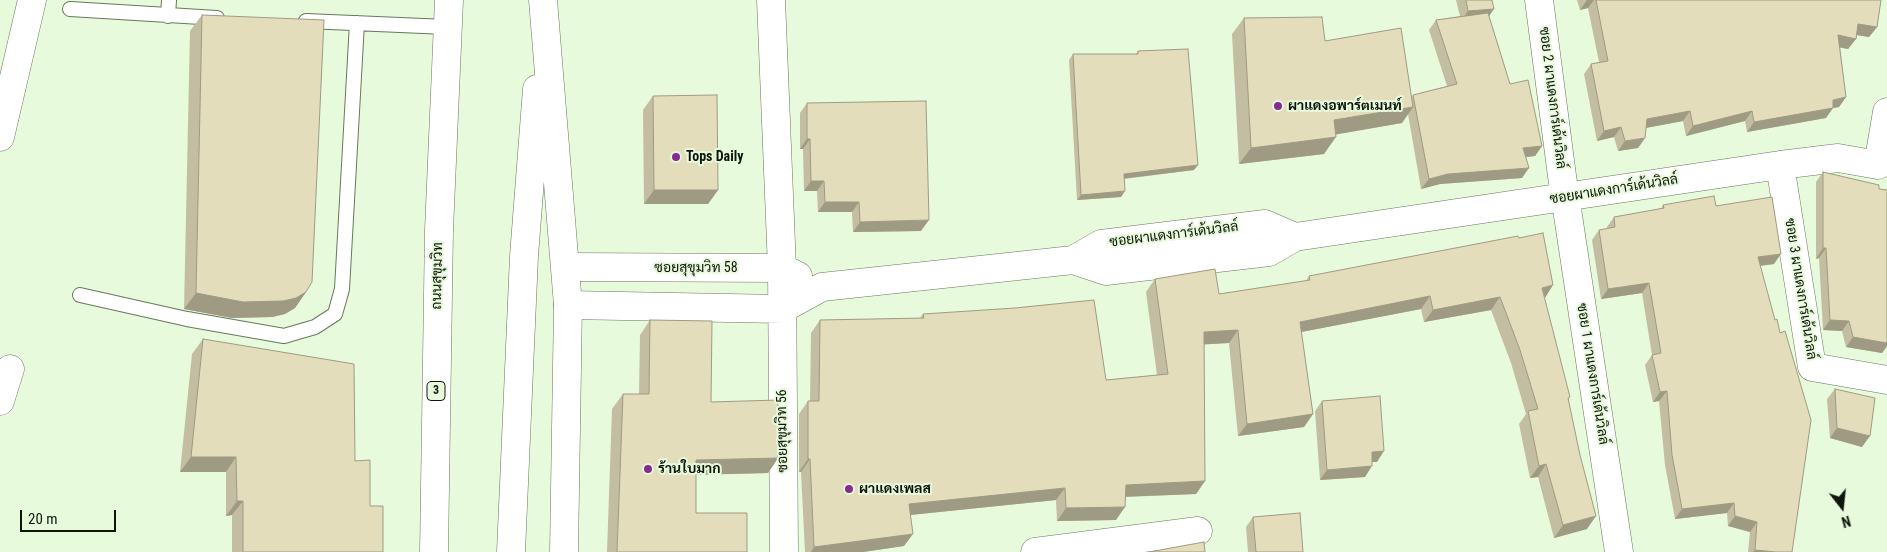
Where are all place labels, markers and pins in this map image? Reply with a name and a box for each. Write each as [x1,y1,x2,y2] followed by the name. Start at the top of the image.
[1288,98,1402,114] place label: ผาแดงอพาร์ตเมนท์
[1272,100,1284,112] marker: ผาแดงอพาร์ตเมนท์
[686,149,743,165] place label: Tops Daily
[670,151,682,163] marker: Tops Daily
[658,461,721,477] place label: ร้านใบมาก
[642,463,654,475] marker: ร้านใบมาก
[859,481,931,497] place label: ผาแดงเพลส
[843,483,855,495] marker: ผาแดงเพลส

